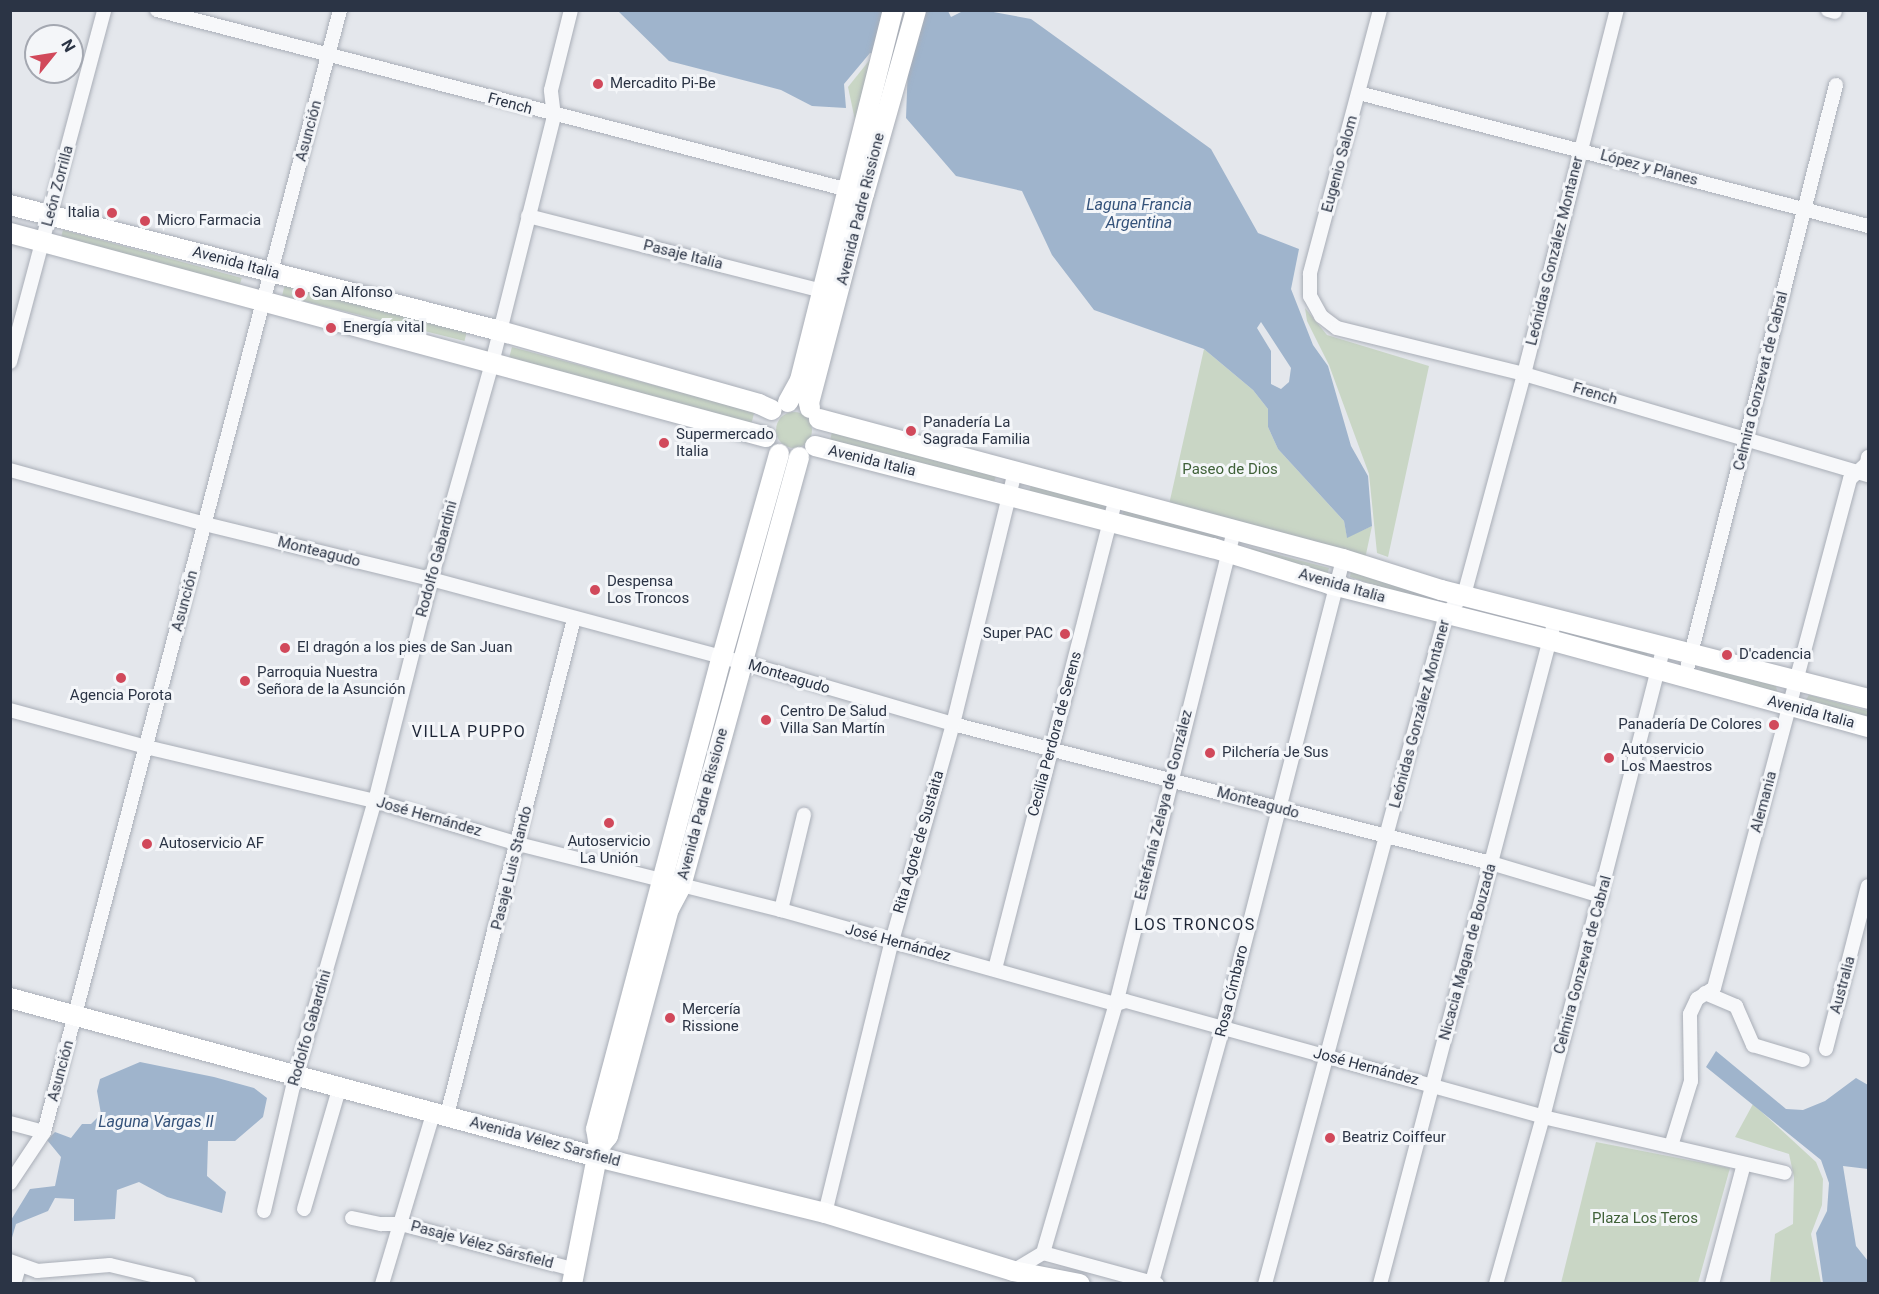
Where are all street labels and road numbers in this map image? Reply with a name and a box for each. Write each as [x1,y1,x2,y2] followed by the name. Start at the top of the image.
[486,89,534,119] street label: French
[292,99,326,163] street label: Asunción
[1318,114,1362,214] street label: Eugenio Salom
[833,131,889,287] street label: Avenida Padre Rissione
[39,143,77,229] street label: León Zorrilla
[1598,146,1700,190] street label: López y Planes
[1523,155,1587,347] street label: Leónidas González Montaner
[641,236,725,274] street label: Pasaje Italia
[190,243,282,283] street label: Avenida Italia
[1730,290,1792,472] street label: Celmira Gonzevat de Cabral
[1571,379,1619,409] street label: French
[826,441,918,481] street label: Avenida Italia
[413,499,461,619] street label: Rodolfo Gabardini
[276,533,362,571] street label: Monteagudo
[1297,565,1387,607] street label: Avenida Italia
[168,569,202,633] street label: Asunción
[1386,618,1454,810] street label: Leónidas González Montaner
[1024,649,1086,819] street label: Cecilia Perdora de Serens
[746,656,832,698] street label: Monteagudo
[1765,692,1857,732] street label: Avenida Italia
[1132,708,1196,902] street label: Estefanía Zelaya de González
[674,726,732,882] street label: Avenida Padre Rissione
[890,768,948,916] street label: Rita Agote de Sustaita
[1747,769,1781,835] street label: Alemania
[1215,783,1301,823] street label: Monteagudo
[374,793,484,841] street label: José Hernández
[488,804,536,932] street label: Pasaje Luis Stando
[1436,862,1500,1042] street label: Nicacia Magan de Bouzada
[1550,874,1616,1056] street label: Celmira Gonzevat de Cabral
[843,920,953,966] street label: José Hernández
[1212,943,1252,1039] street label: Rosa Címbaro
[1827,954,1859,1016] street label: Australia
[285,968,335,1088] street label: Rodolfo Gabardini
[44,1039,78,1103] street label: Asunción
[1311,1044,1421,1090] street label: José Hernández
[468,1113,622,1171] street label: Avenida Vélez Sarsfield
[409,1217,555,1273] street label: Pasaje Vélez Sársfield

